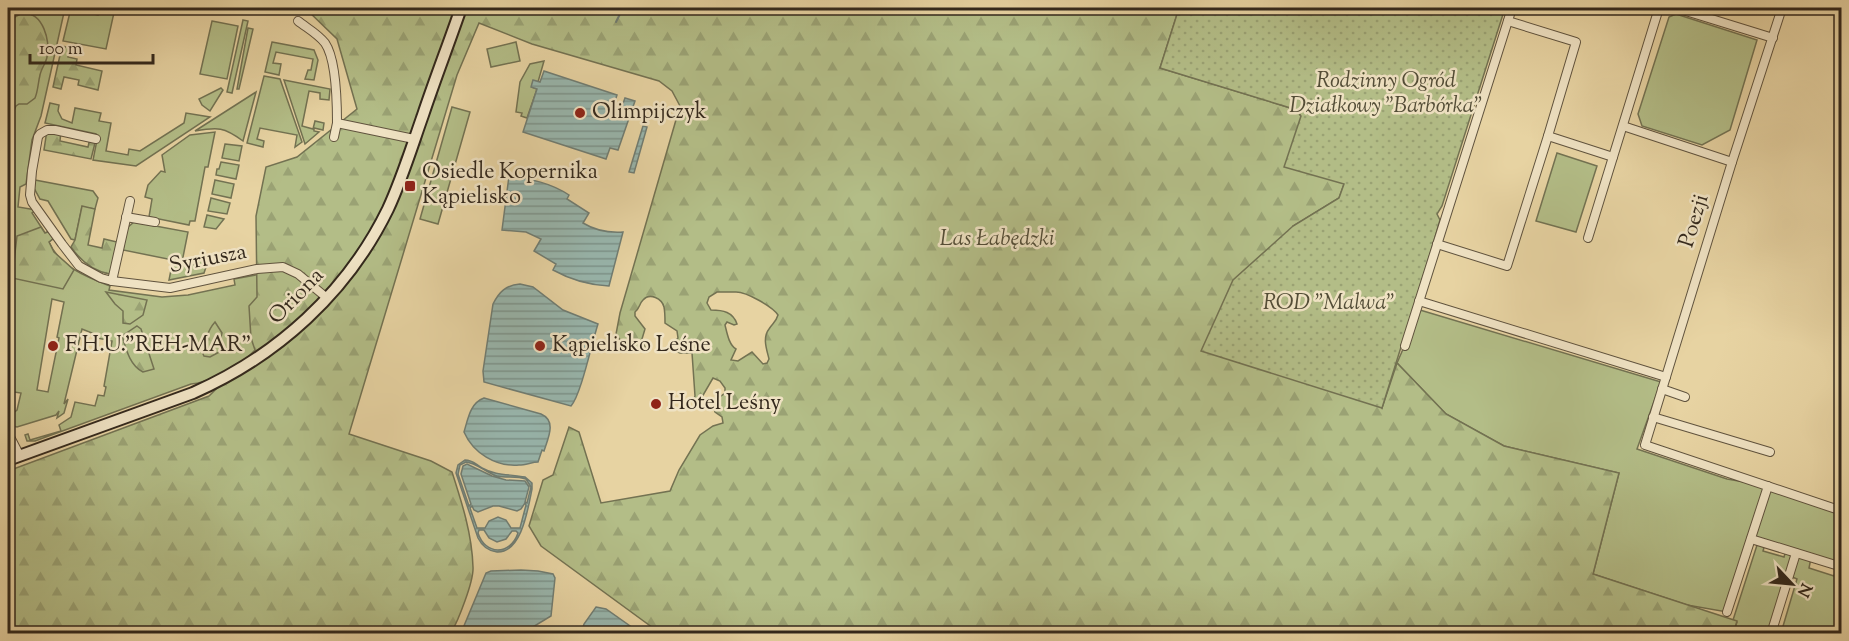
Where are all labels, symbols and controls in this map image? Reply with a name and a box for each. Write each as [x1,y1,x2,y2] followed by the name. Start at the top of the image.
[30,27,153,65] scale bar
[39,37,83,63] text: 100 m
[1289,66,1483,123] park label: Rodzinny Ogród Działkowy "Barbórka"
[592,97,707,129] place label: Olimpijczyk
[573,106,587,120] marker: Olimpijczyk
[422,157,598,214] place label: Osiedle Kopernika Kąpielisko
[403,179,417,193] marker: Osiedle Kopernika Kąpielisko
[1672,190,1718,252] street label: Poezji
[940,224,1054,256] park label: Las Łabędzki
[167,237,249,283] street label: Syriusza
[262,261,332,333] street label: Oriona
[1263,288,1395,320] park label: ROD "Malwa"
[65,330,251,362] place label: F.H.U."REH-MAR"
[552,330,711,362] place label: Kąpielisko Leśne
[46,339,60,353] marker: F.H.U."REH-MAR"
[533,339,547,353] marker: Kąpielisko Leśne
[668,388,781,420] place label: Hotel Leśny
[649,397,663,411] marker: Hotel Leśny
[1762,554,1822,614] north arrow
[1790,579,1816,600] text: N

